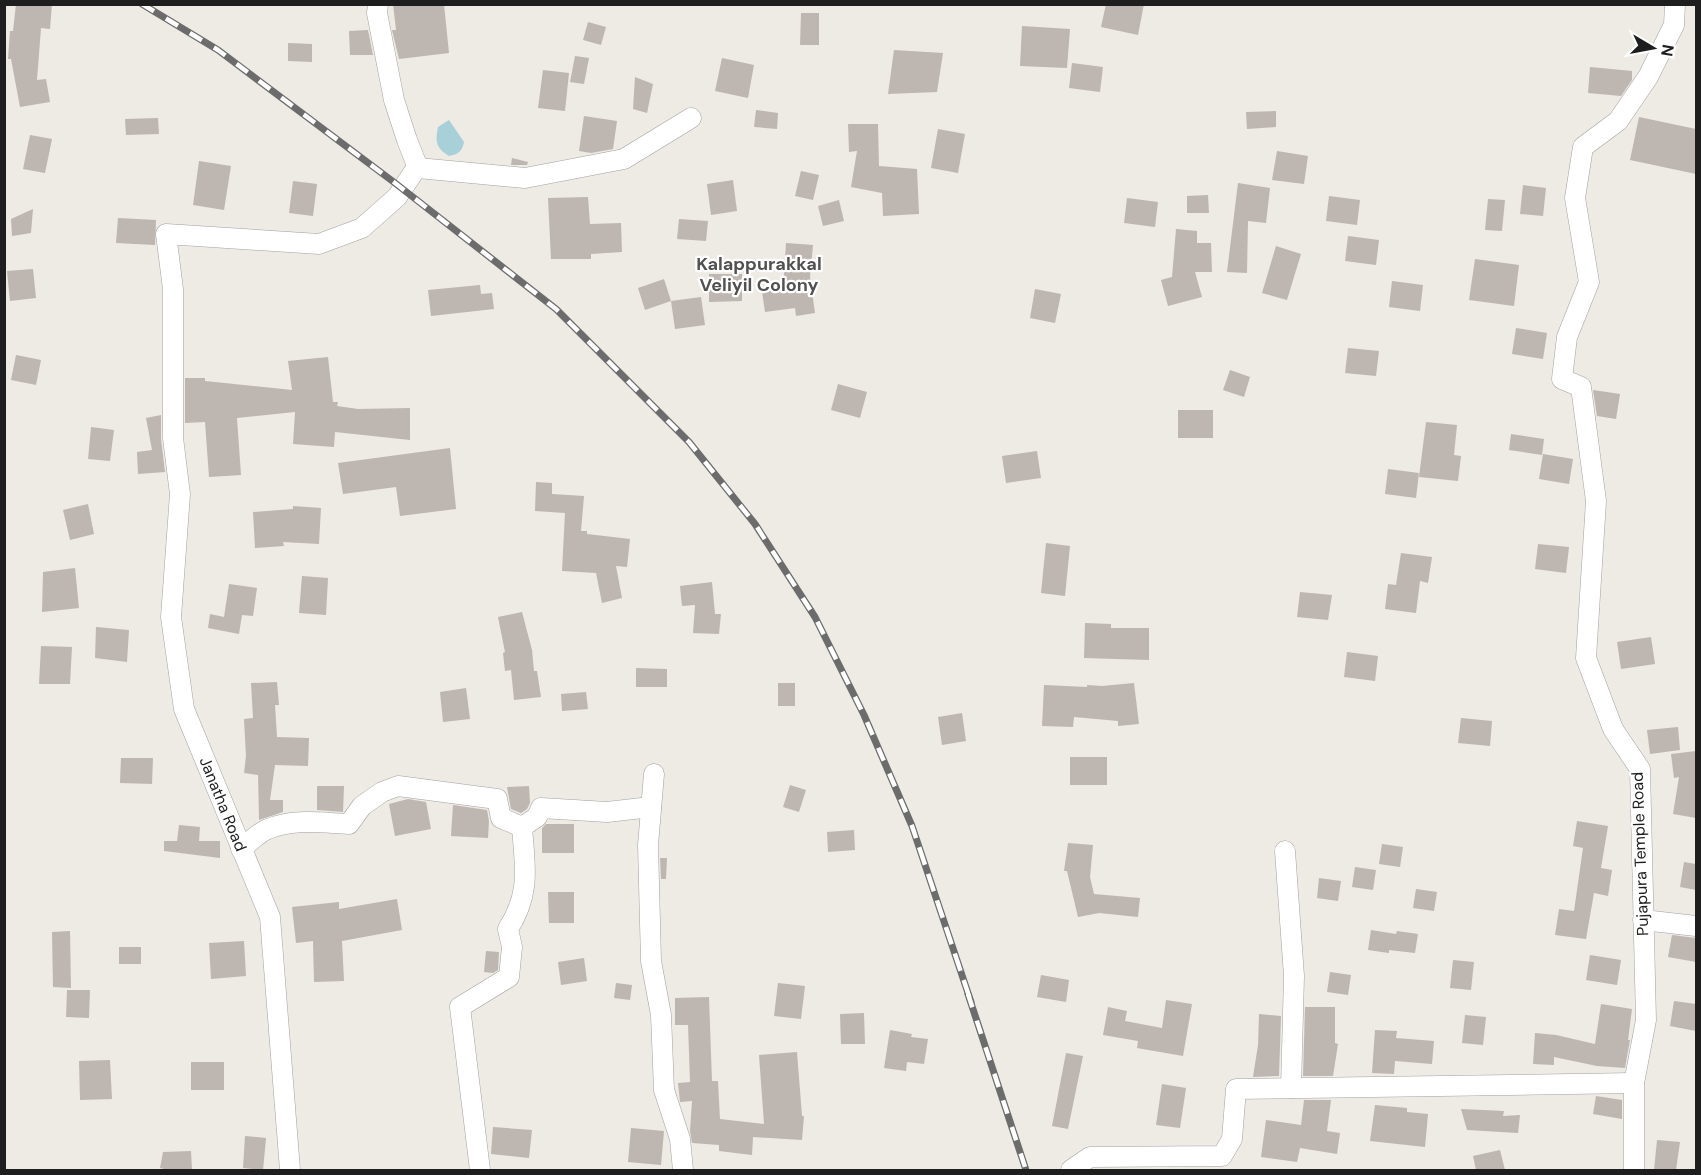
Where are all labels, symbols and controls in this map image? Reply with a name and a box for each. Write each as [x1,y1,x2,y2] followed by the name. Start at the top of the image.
[1623,18,1683,78] north arrow
[1656,43,1679,58] text: N
[696,252,822,297] district label: Kalappurakkal Veliyil Colony
[195,754,251,854] street label: Janatha Road
[1627,772,1653,936] street label: Pujapura Temple Road

